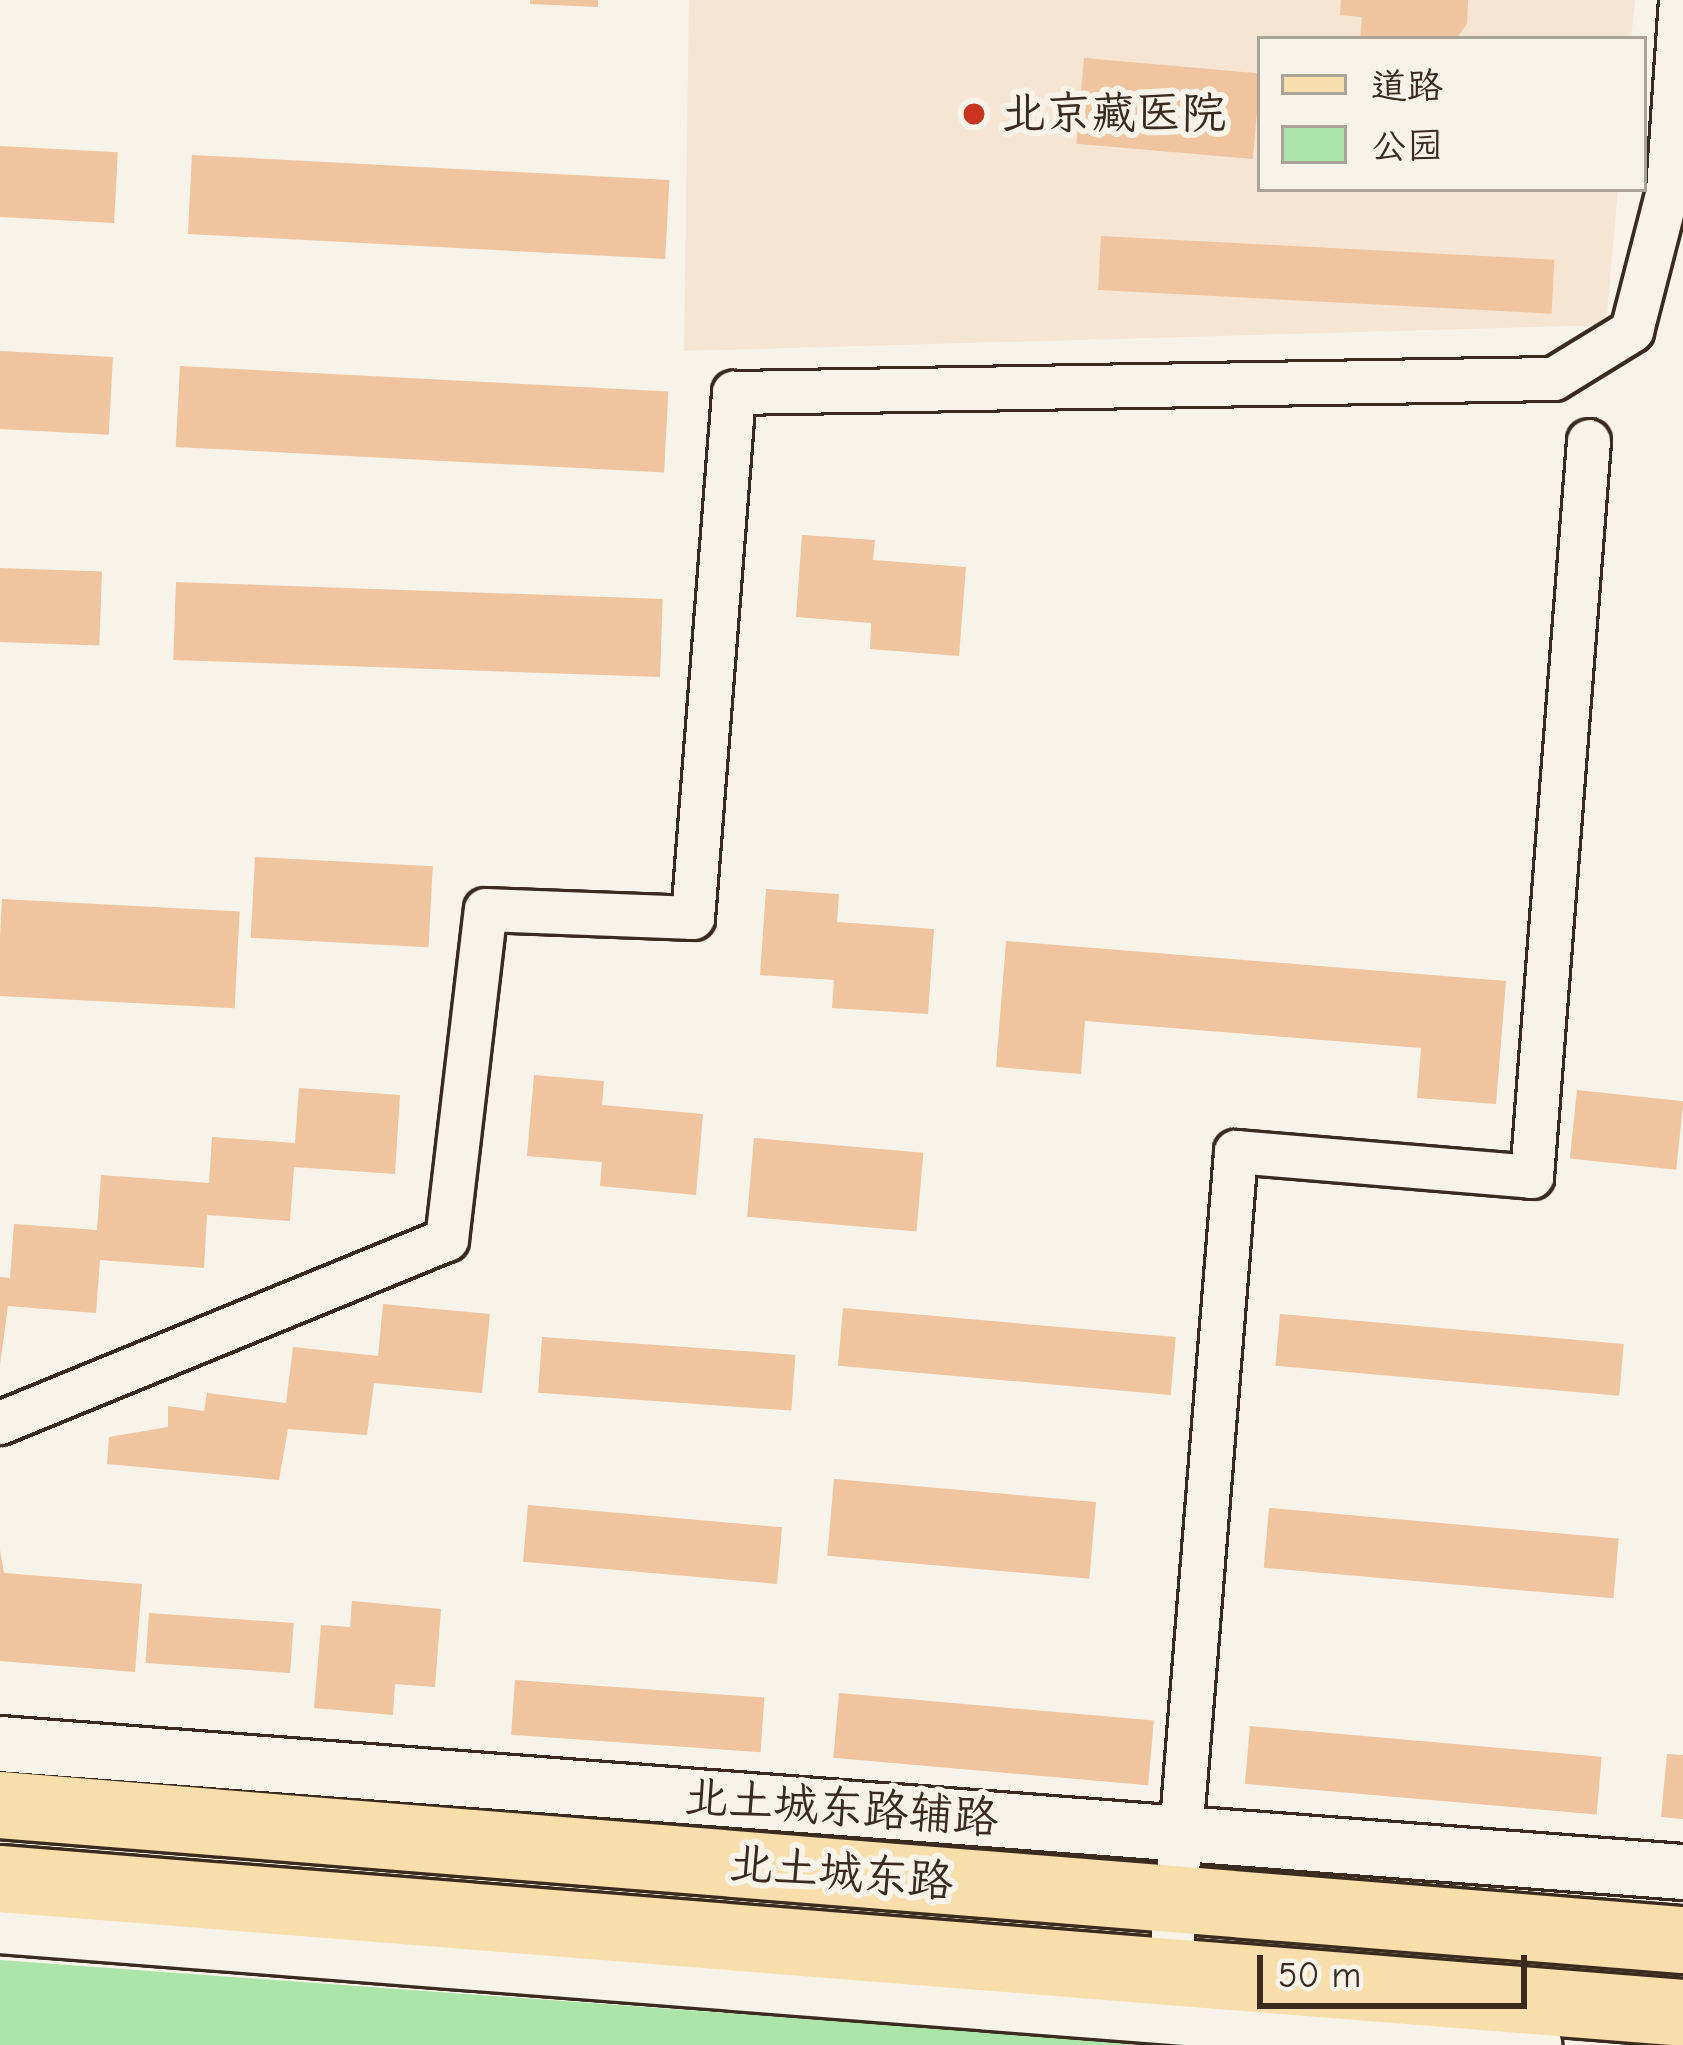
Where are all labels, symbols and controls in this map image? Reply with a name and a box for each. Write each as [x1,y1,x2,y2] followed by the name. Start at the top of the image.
[1257,36,1647,192] legend
[1371,66,1443,107] text: 道路
[1001,87,1226,141] place label: 北京藏医院
[958,98,990,130] marker: 北京藏医院
[1371,126,1443,167] text: 公园
[682,1770,1000,1846] street label: 北土城东路辅路
[727,1836,955,1910] street label: 北土城东路
[1263,1931,1533,2005] scale bar
[1278,1955,1361,1996] text: 50 m

